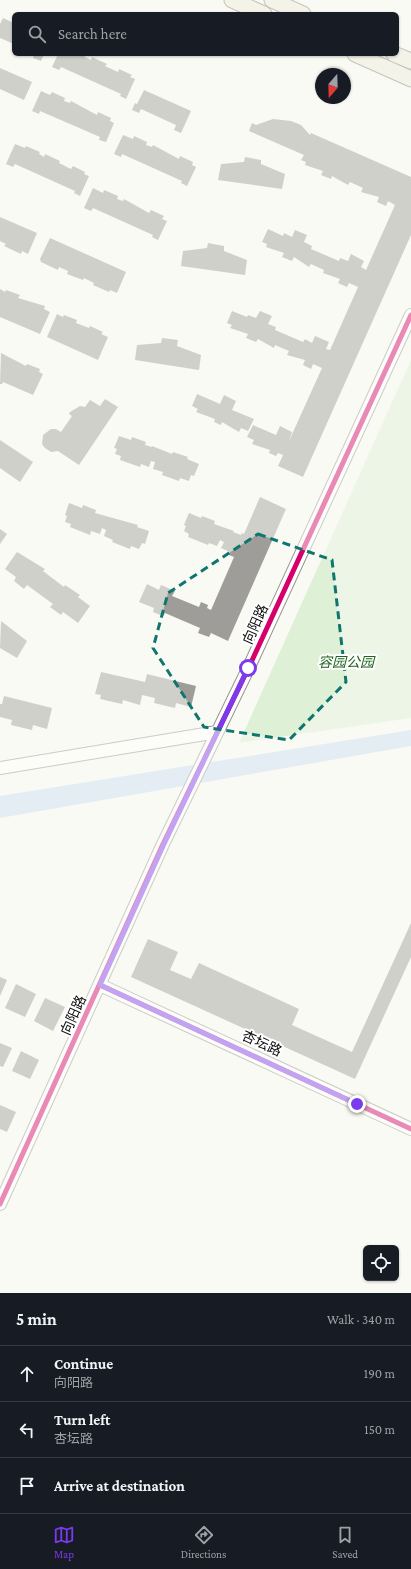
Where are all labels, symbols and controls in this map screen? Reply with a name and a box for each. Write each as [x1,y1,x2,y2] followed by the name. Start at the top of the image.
[12,12,399,56] search box
[26,23,48,45] icon: search
[58,26,127,42] text: Search here
[315,68,351,104] north arrow
[239,602,271,646] street label: 向阳路
[318,654,376,670] park label: 容园公园
[239,659,257,677] route start
[57,993,89,1037] street label: 向阳路
[240,1027,284,1059] street label: 杏坛路
[348,1095,366,1113] route end
[363,1245,399,1281] map controls
[363,1245,399,1281] button: locate
[16,1310,57,1329] text: 5 min
[327,1312,395,1327] text: Walk · 340 m
[54,1356,113,1372] text: Continue
[16,1363,38,1385] icon: ahead
[364,1366,395,1381] text: 190 m
[54,1375,93,1390] text: 向阳路
[54,1412,110,1428] text: Turn left
[16,1419,38,1441] icon: left
[364,1422,395,1437] text: 150 m
[54,1431,93,1446] text: 杏坛路
[16,1475,38,1497] icon: arrive
[54,1478,185,1494] text: Arrive at destination
[53,1524,75,1560] tab: Map
[181,1524,226,1560] tab: Directions
[332,1524,358,1560] tab: Saved

